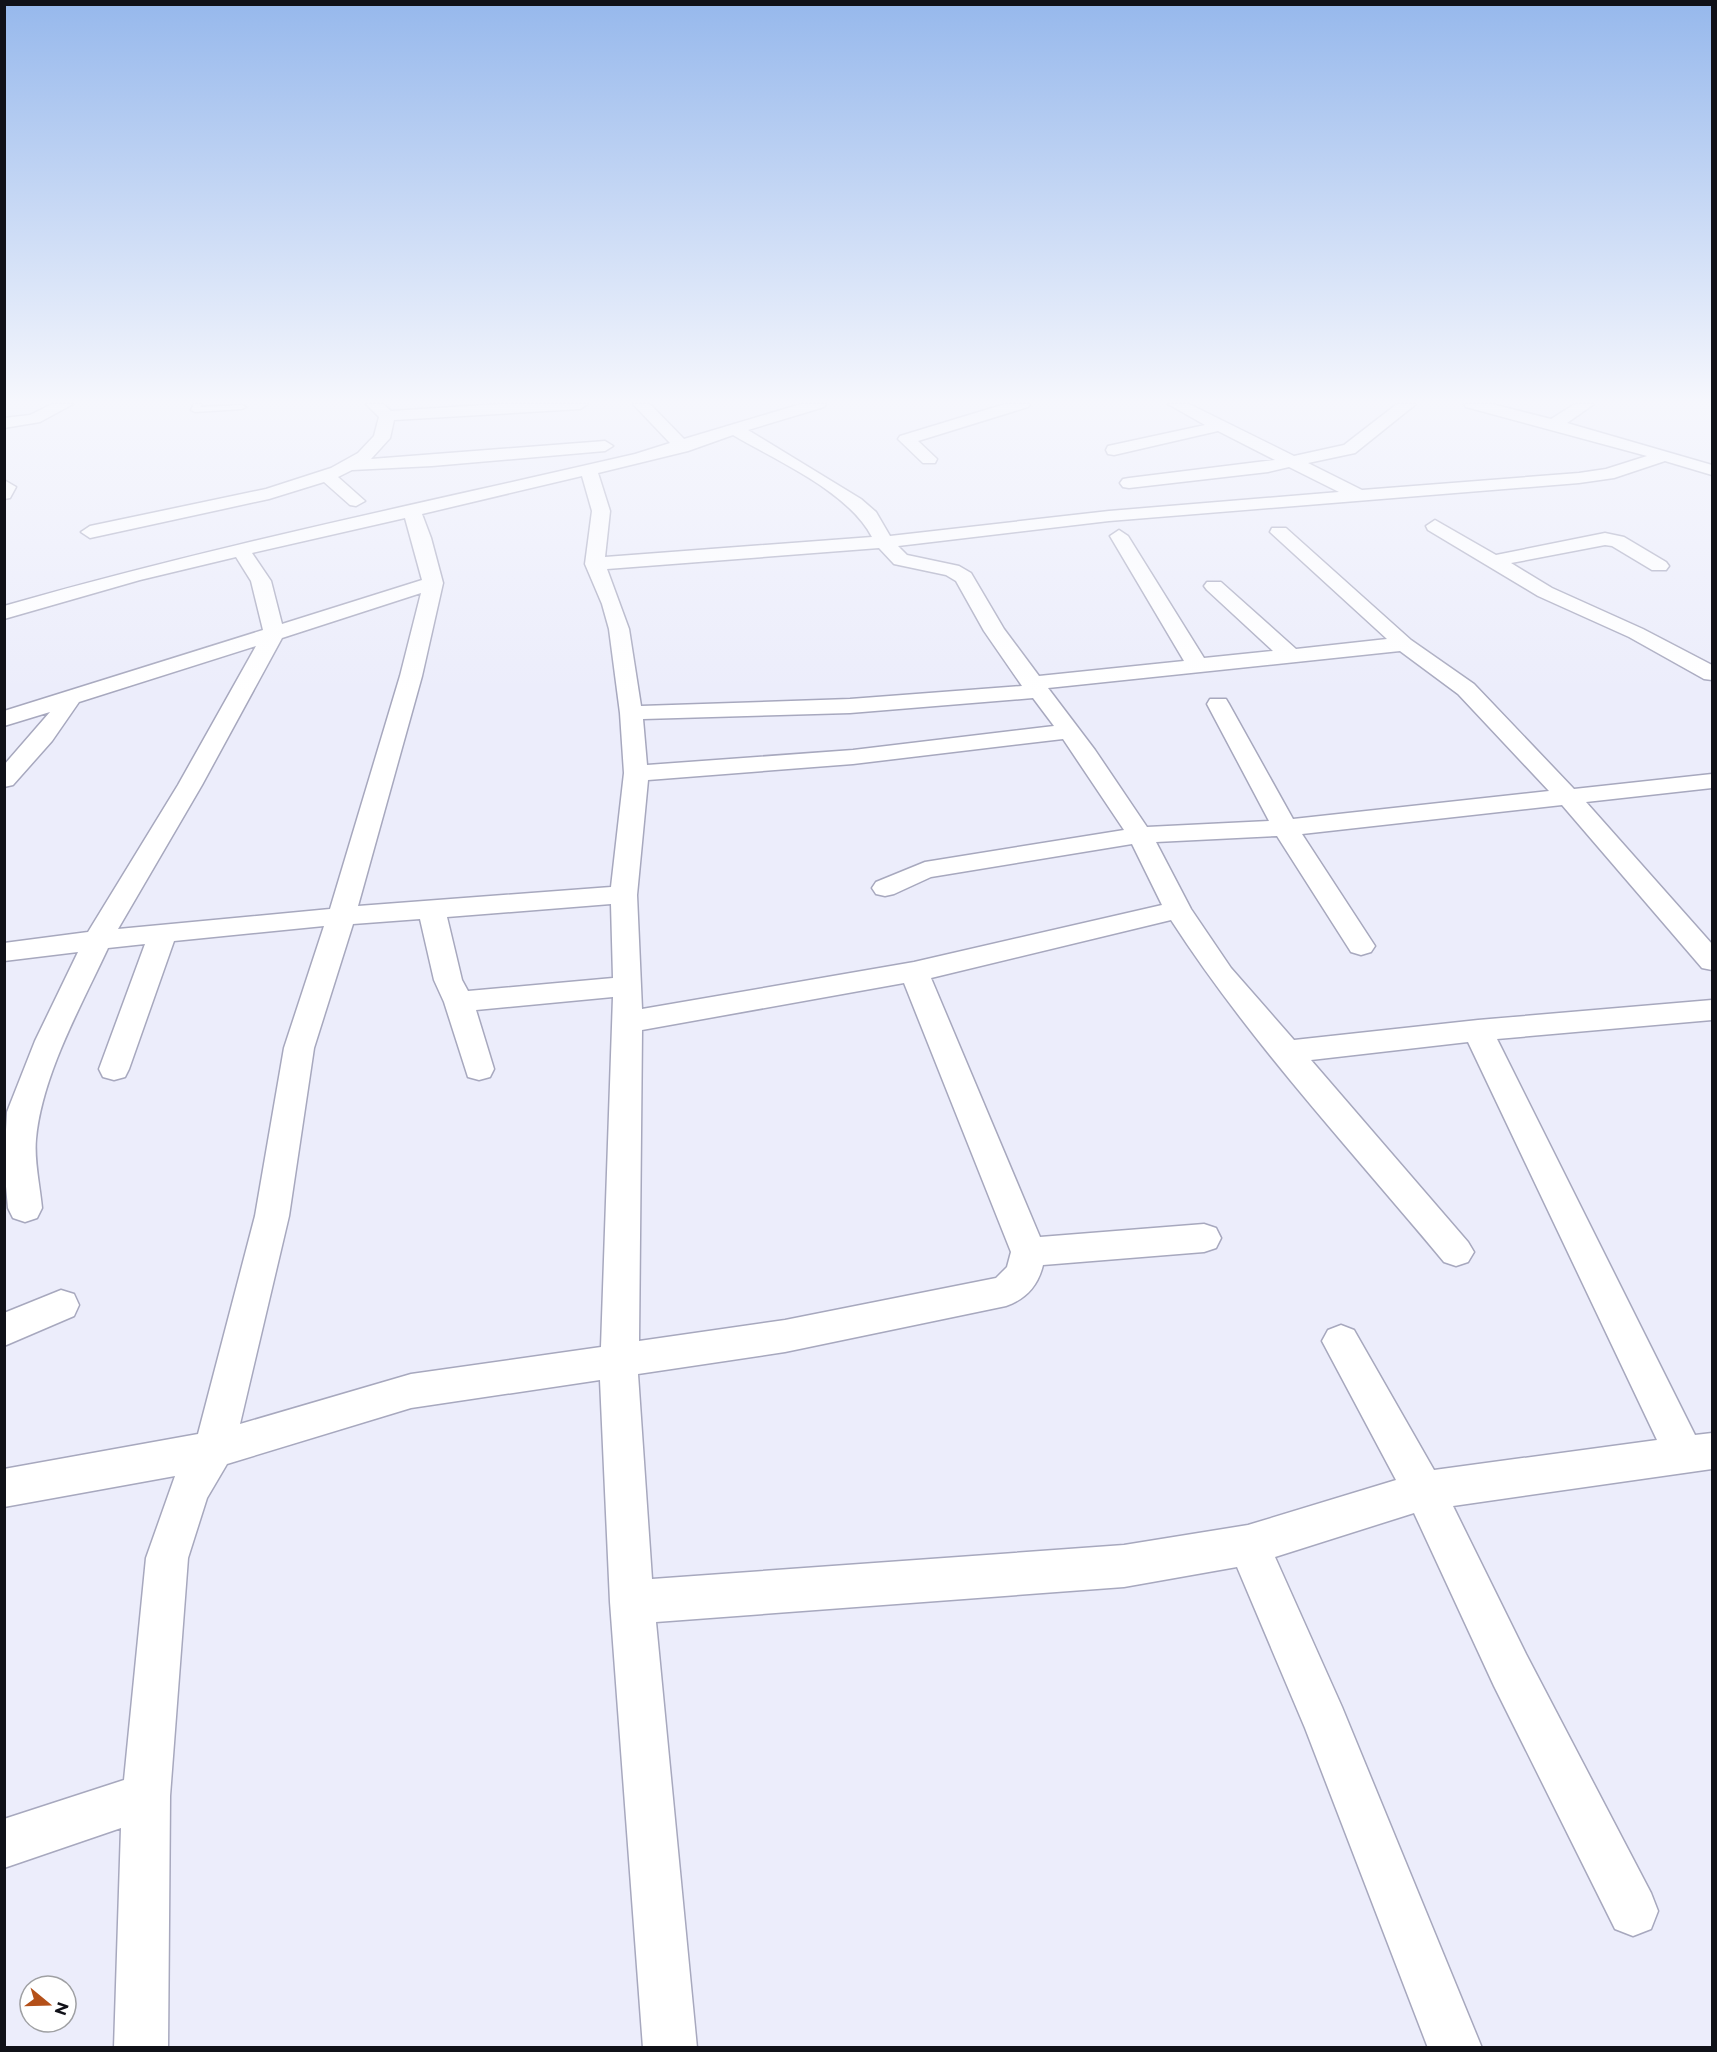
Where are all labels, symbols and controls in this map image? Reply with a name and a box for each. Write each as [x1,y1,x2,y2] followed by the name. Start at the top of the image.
[18,1974,78,2034] north arrow
[51,2000,73,2018] text: N

